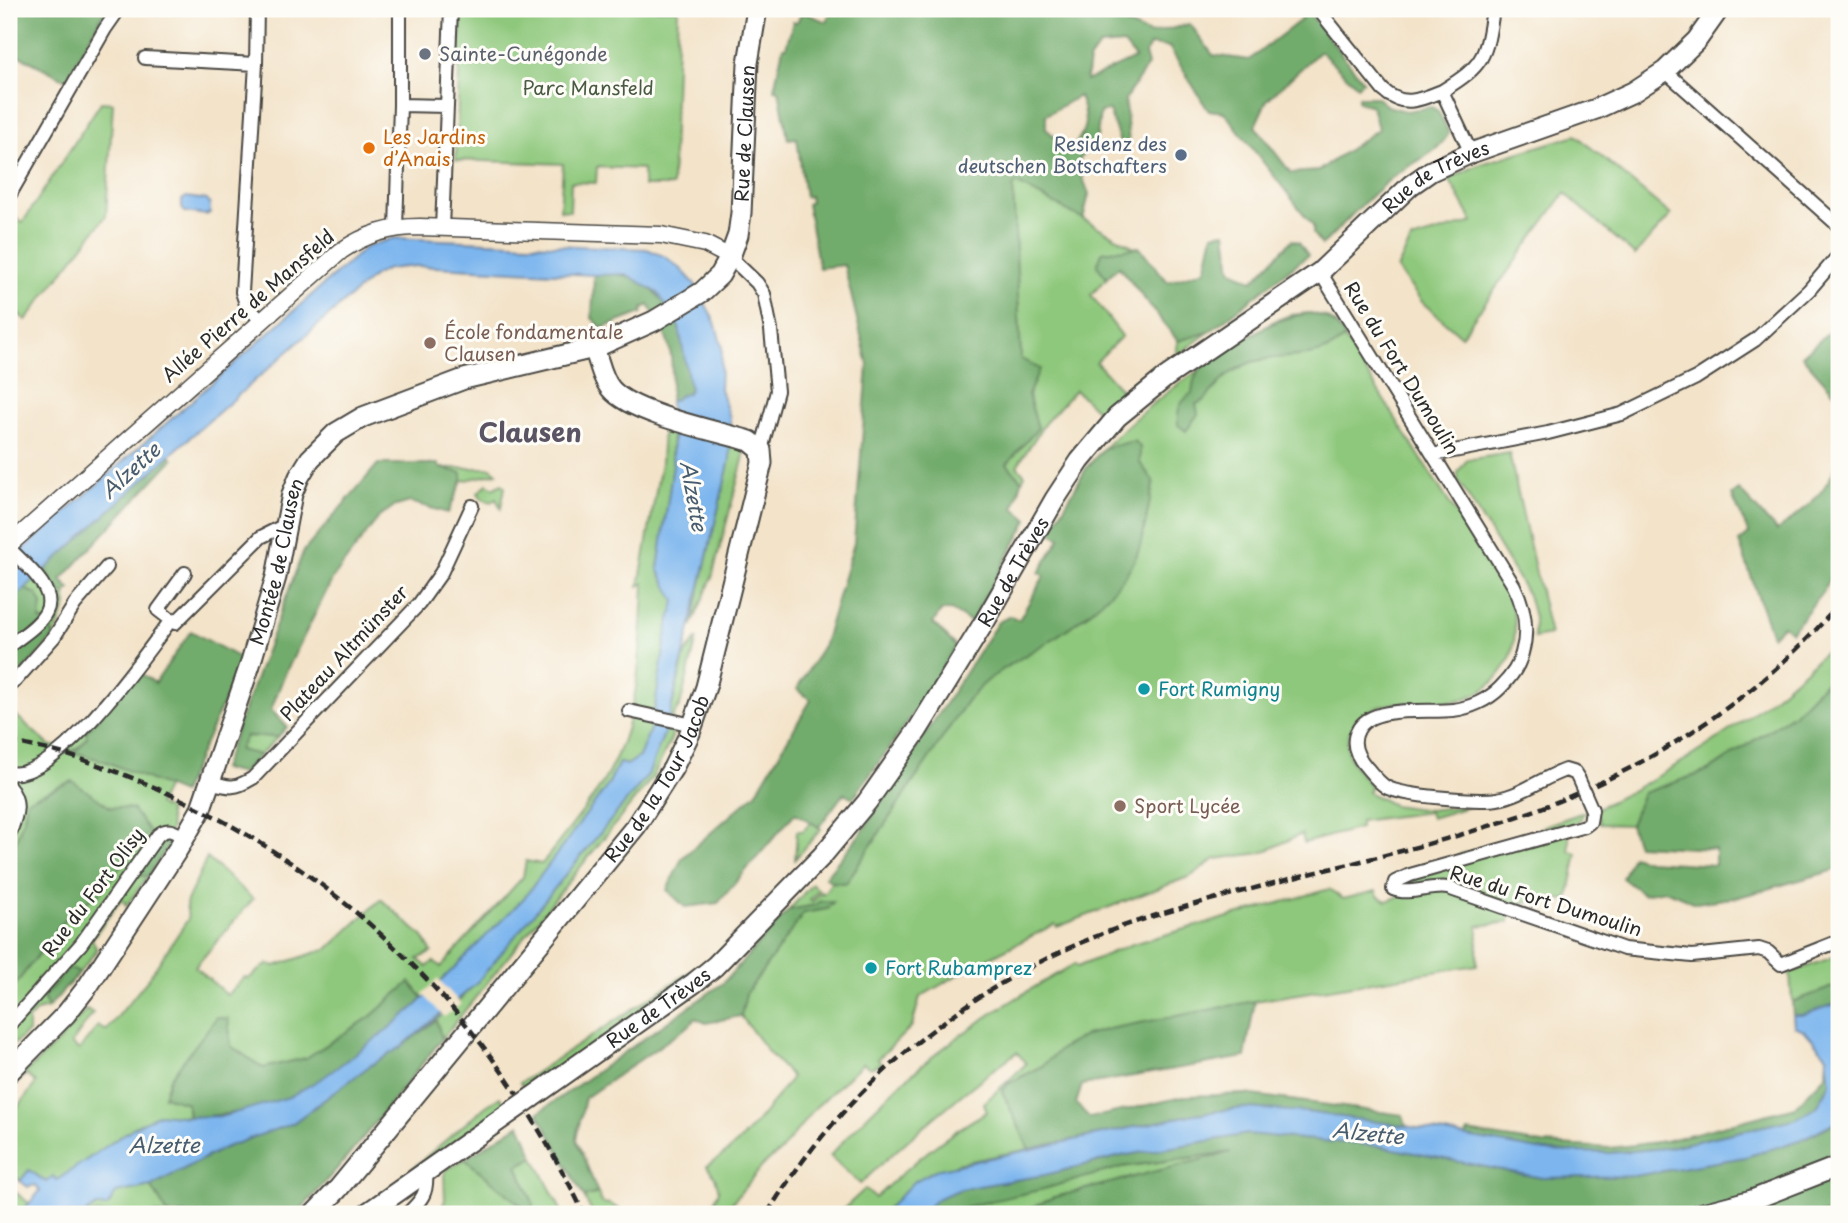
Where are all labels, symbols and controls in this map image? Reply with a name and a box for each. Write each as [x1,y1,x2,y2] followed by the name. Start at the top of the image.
[439,39,608,67] place label: Sainte-Cunégonde
[417,46,433,62] marker: Sainte-Cunégonde
[727,64,761,202] street label: Rue de Clausen
[522,73,654,101] park label: Parc Mansfeld
[383,122,486,172] place label: Les Jardins d’Anais
[958,129,1167,179] place label: Residenz des deutschen Botschafters
[1375,133,1493,219] street label: Rue de Trèves
[361,140,377,156] marker: Les Jardins d’Anais
[1173,147,1189,163] marker: Residenz des deutschen Botschafters
[155,222,340,388] street label: Allée Pierre de Mansfeld
[1338,276,1468,459] street label: Rue du Fort Dumoulin
[444,317,624,367] place label: École fondamentale Clausen
[422,335,438,351] marker: École fondamentale Clausen
[478,412,582,451] district label: Clausen
[92,433,168,505] water label: Alzette
[673,458,717,535] water label: Alzette
[242,473,310,648] street label: Montée de Clausen
[970,511,1055,632] street label: Rue de Trèves
[273,578,414,727] street label: Plateau Altmünster
[1158,674,1280,702] place label: Fort Rumigny
[1136,681,1152,697] marker: Fort Rumigny
[597,691,715,868] street label: Rue de la Tour Jacob
[1134,791,1241,819] place label: Sport Lycée
[1112,798,1128,814] marker: Sport Lycée
[34,821,150,962] street label: Rue du Fort Olisy
[1447,858,1646,943] street label: Rue du Fort Dumoulin
[885,953,1032,981] place label: Fort Rubamprez
[600,960,716,1054] street label: Rue de Trèves
[863,960,879,976] marker: Fort Rubamprez
[1331,1112,1407,1152] water label: Alzette
[128,1128,201,1160] water label: Alzette

